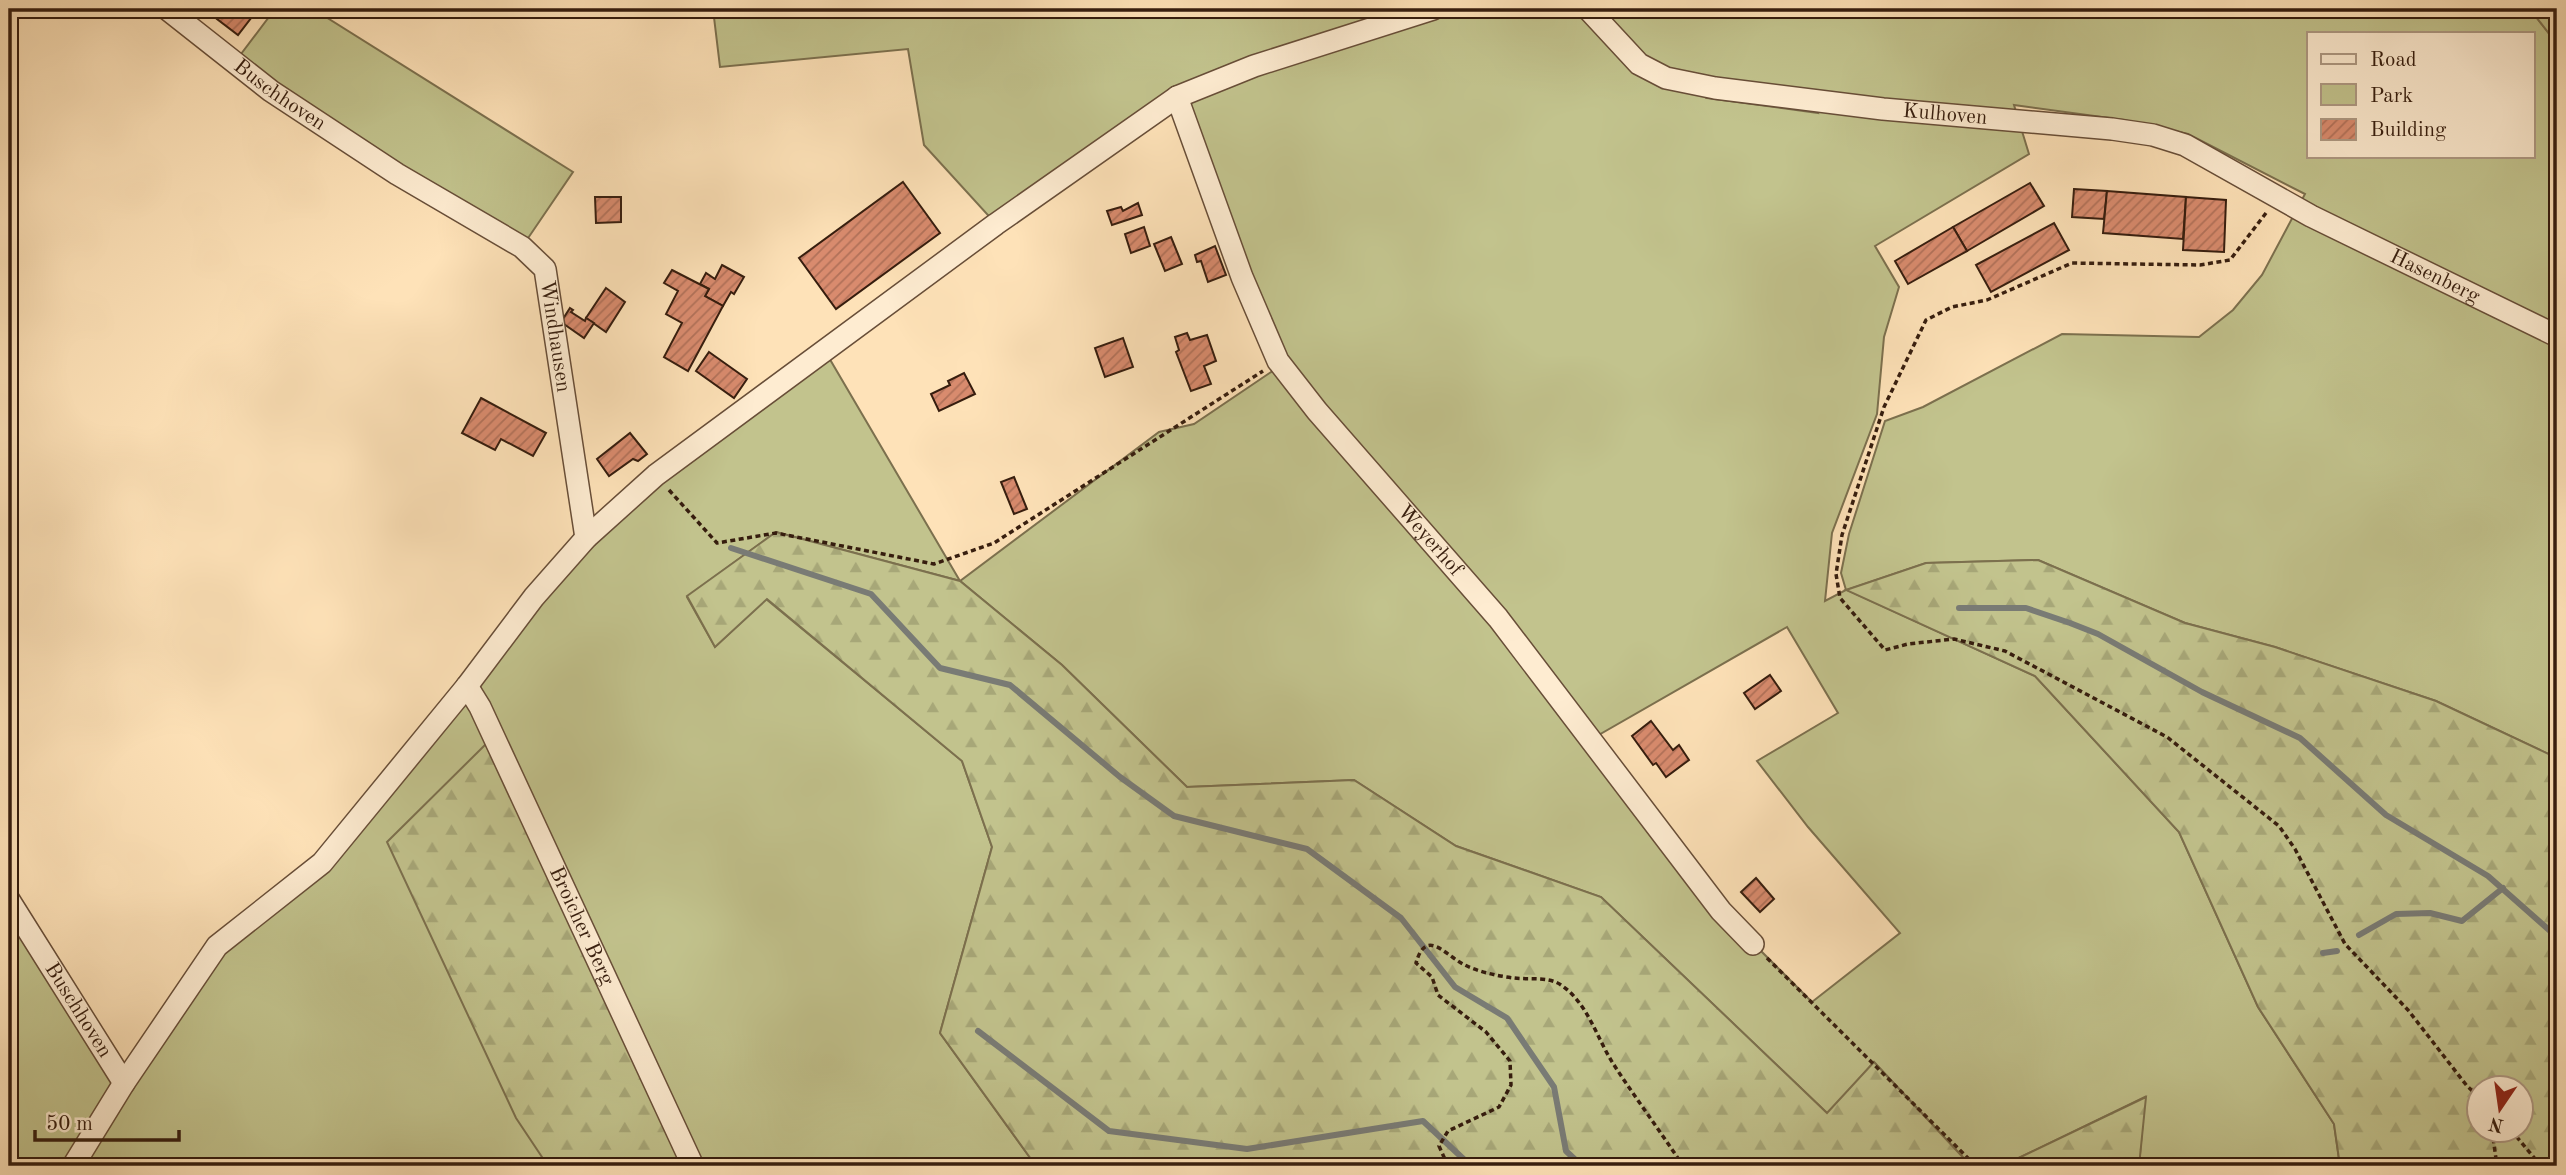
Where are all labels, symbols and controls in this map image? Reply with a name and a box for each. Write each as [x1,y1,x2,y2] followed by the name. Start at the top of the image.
[2307,32,2534,158] legend
[2370,50,2417,71] text: Road
[230,55,330,135] street label: Buschhoven
[2370,86,2413,107] text: Park
[1902,100,1988,129] street label: Kulhoven
[2370,120,2447,141] text: Building
[2386,246,2484,308] street label: Hasenberg
[536,279,574,394] street label: Windhausen
[1393,501,1467,581] street label: Weyerhof
[545,863,618,989] street label: Broicher Berg
[41,959,116,1061] street label: Buschhoven
[2464,1074,2534,1144] north arrow
[35,1098,178,1142] scale bar
[2487,1112,2506,1134] text: N
[46,1114,93,1135] text: 50 m

